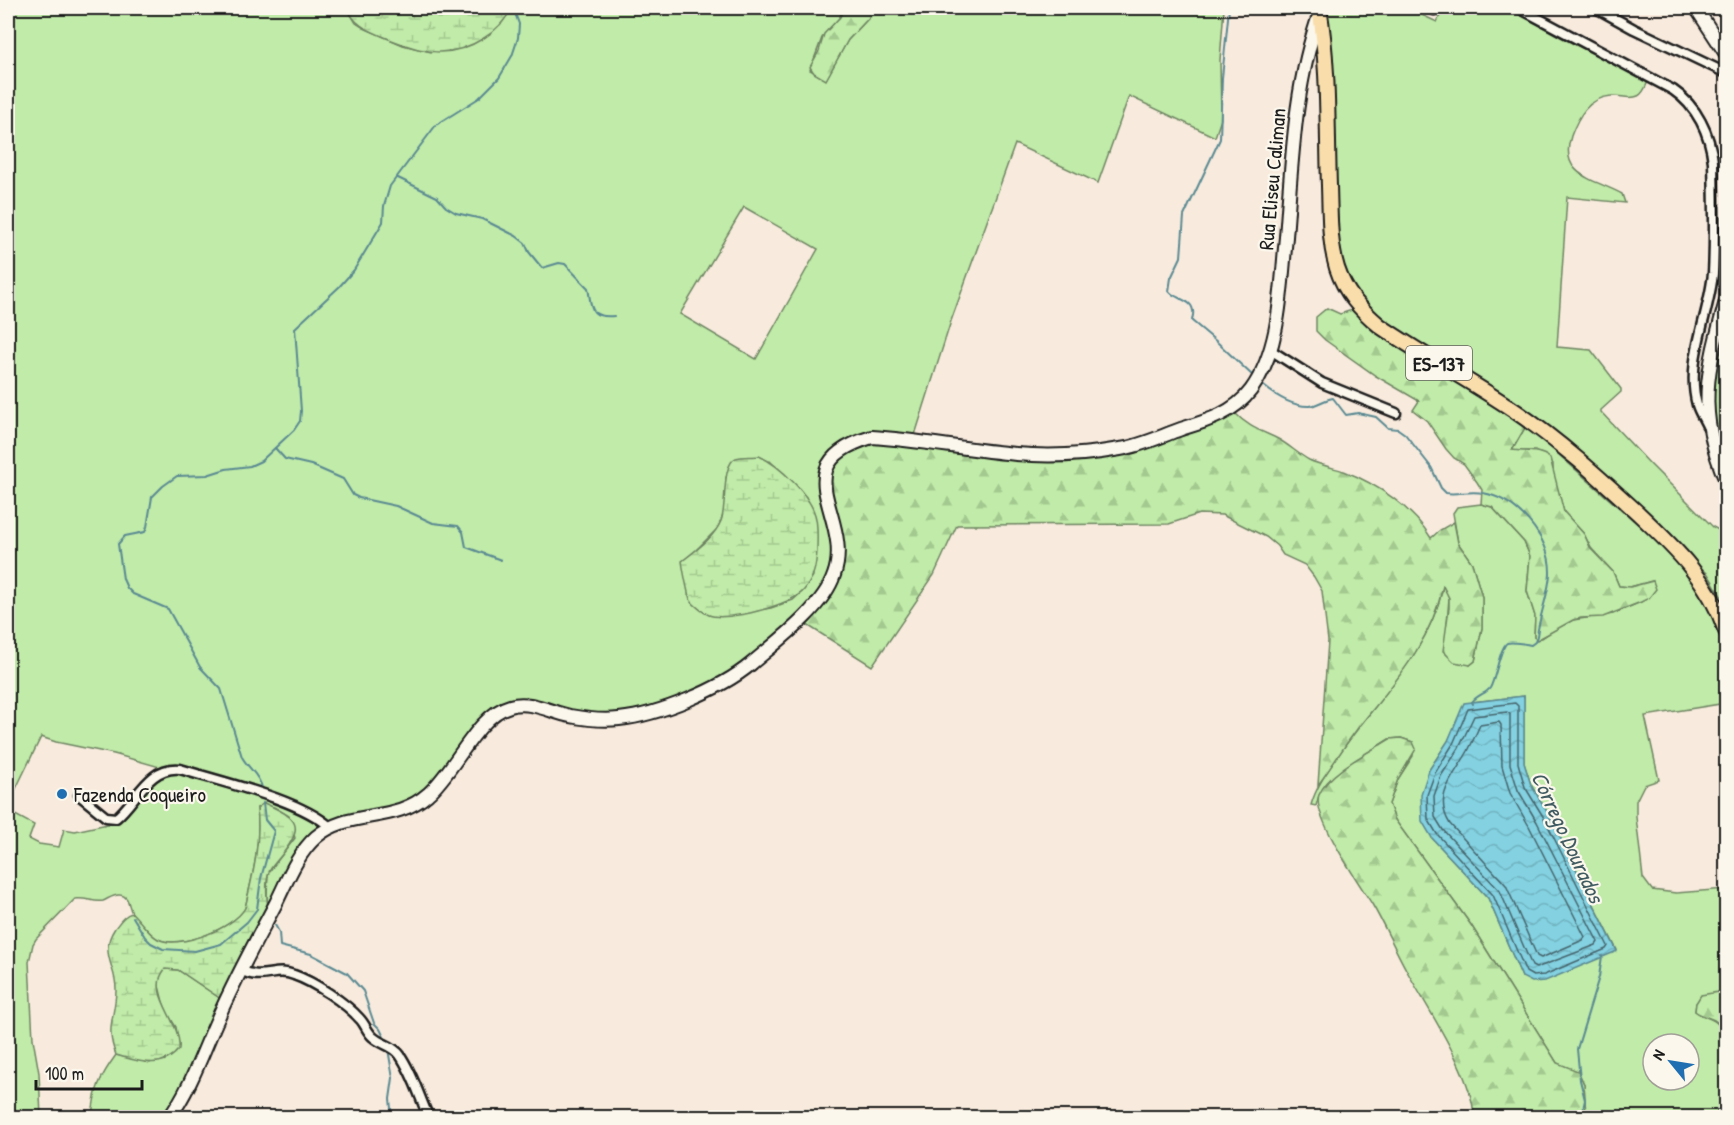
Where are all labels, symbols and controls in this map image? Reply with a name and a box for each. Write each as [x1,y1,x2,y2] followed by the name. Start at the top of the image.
[1251,107,1293,251] street label: Rua Eliseu Caliman
[1406,346,1472,380] road number: ES-137
[1525,767,1613,910] water label: Córrego Dourados
[73,780,206,809] place label: Fazenda Coqueiro
[55,787,69,801] marker: Fazenda Coqueiro
[1641,1032,1701,1092] north arrow
[1646,1045,1670,1064] text: N
[36,1053,142,1091] scale bar
[45,1061,84,1086] text: 100 m

